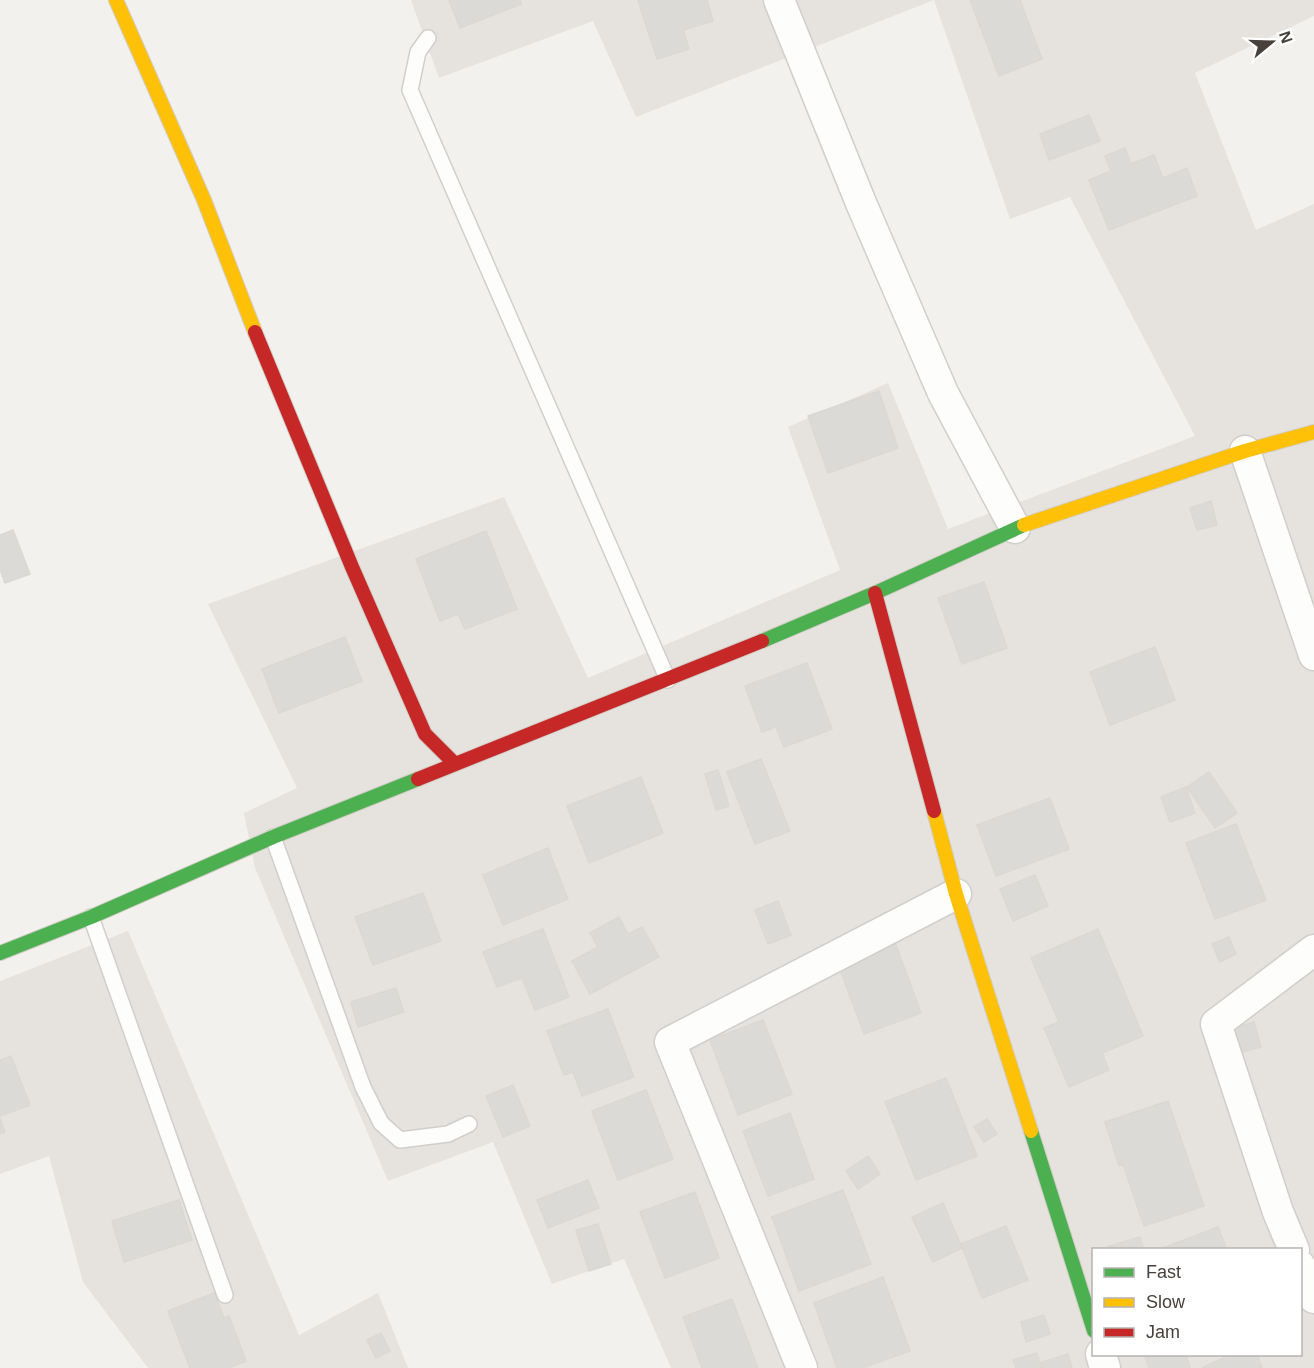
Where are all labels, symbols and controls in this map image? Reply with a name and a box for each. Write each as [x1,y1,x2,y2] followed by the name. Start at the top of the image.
[1242,12,1302,72] north arrow
[1276,29,1296,46] text: N
[1092,1248,1302,1356] legend
[1146,1262,1181,1282] text: Fast
[1146,1292,1186,1312] text: Slow
[1146,1322,1180,1342] text: Jam

